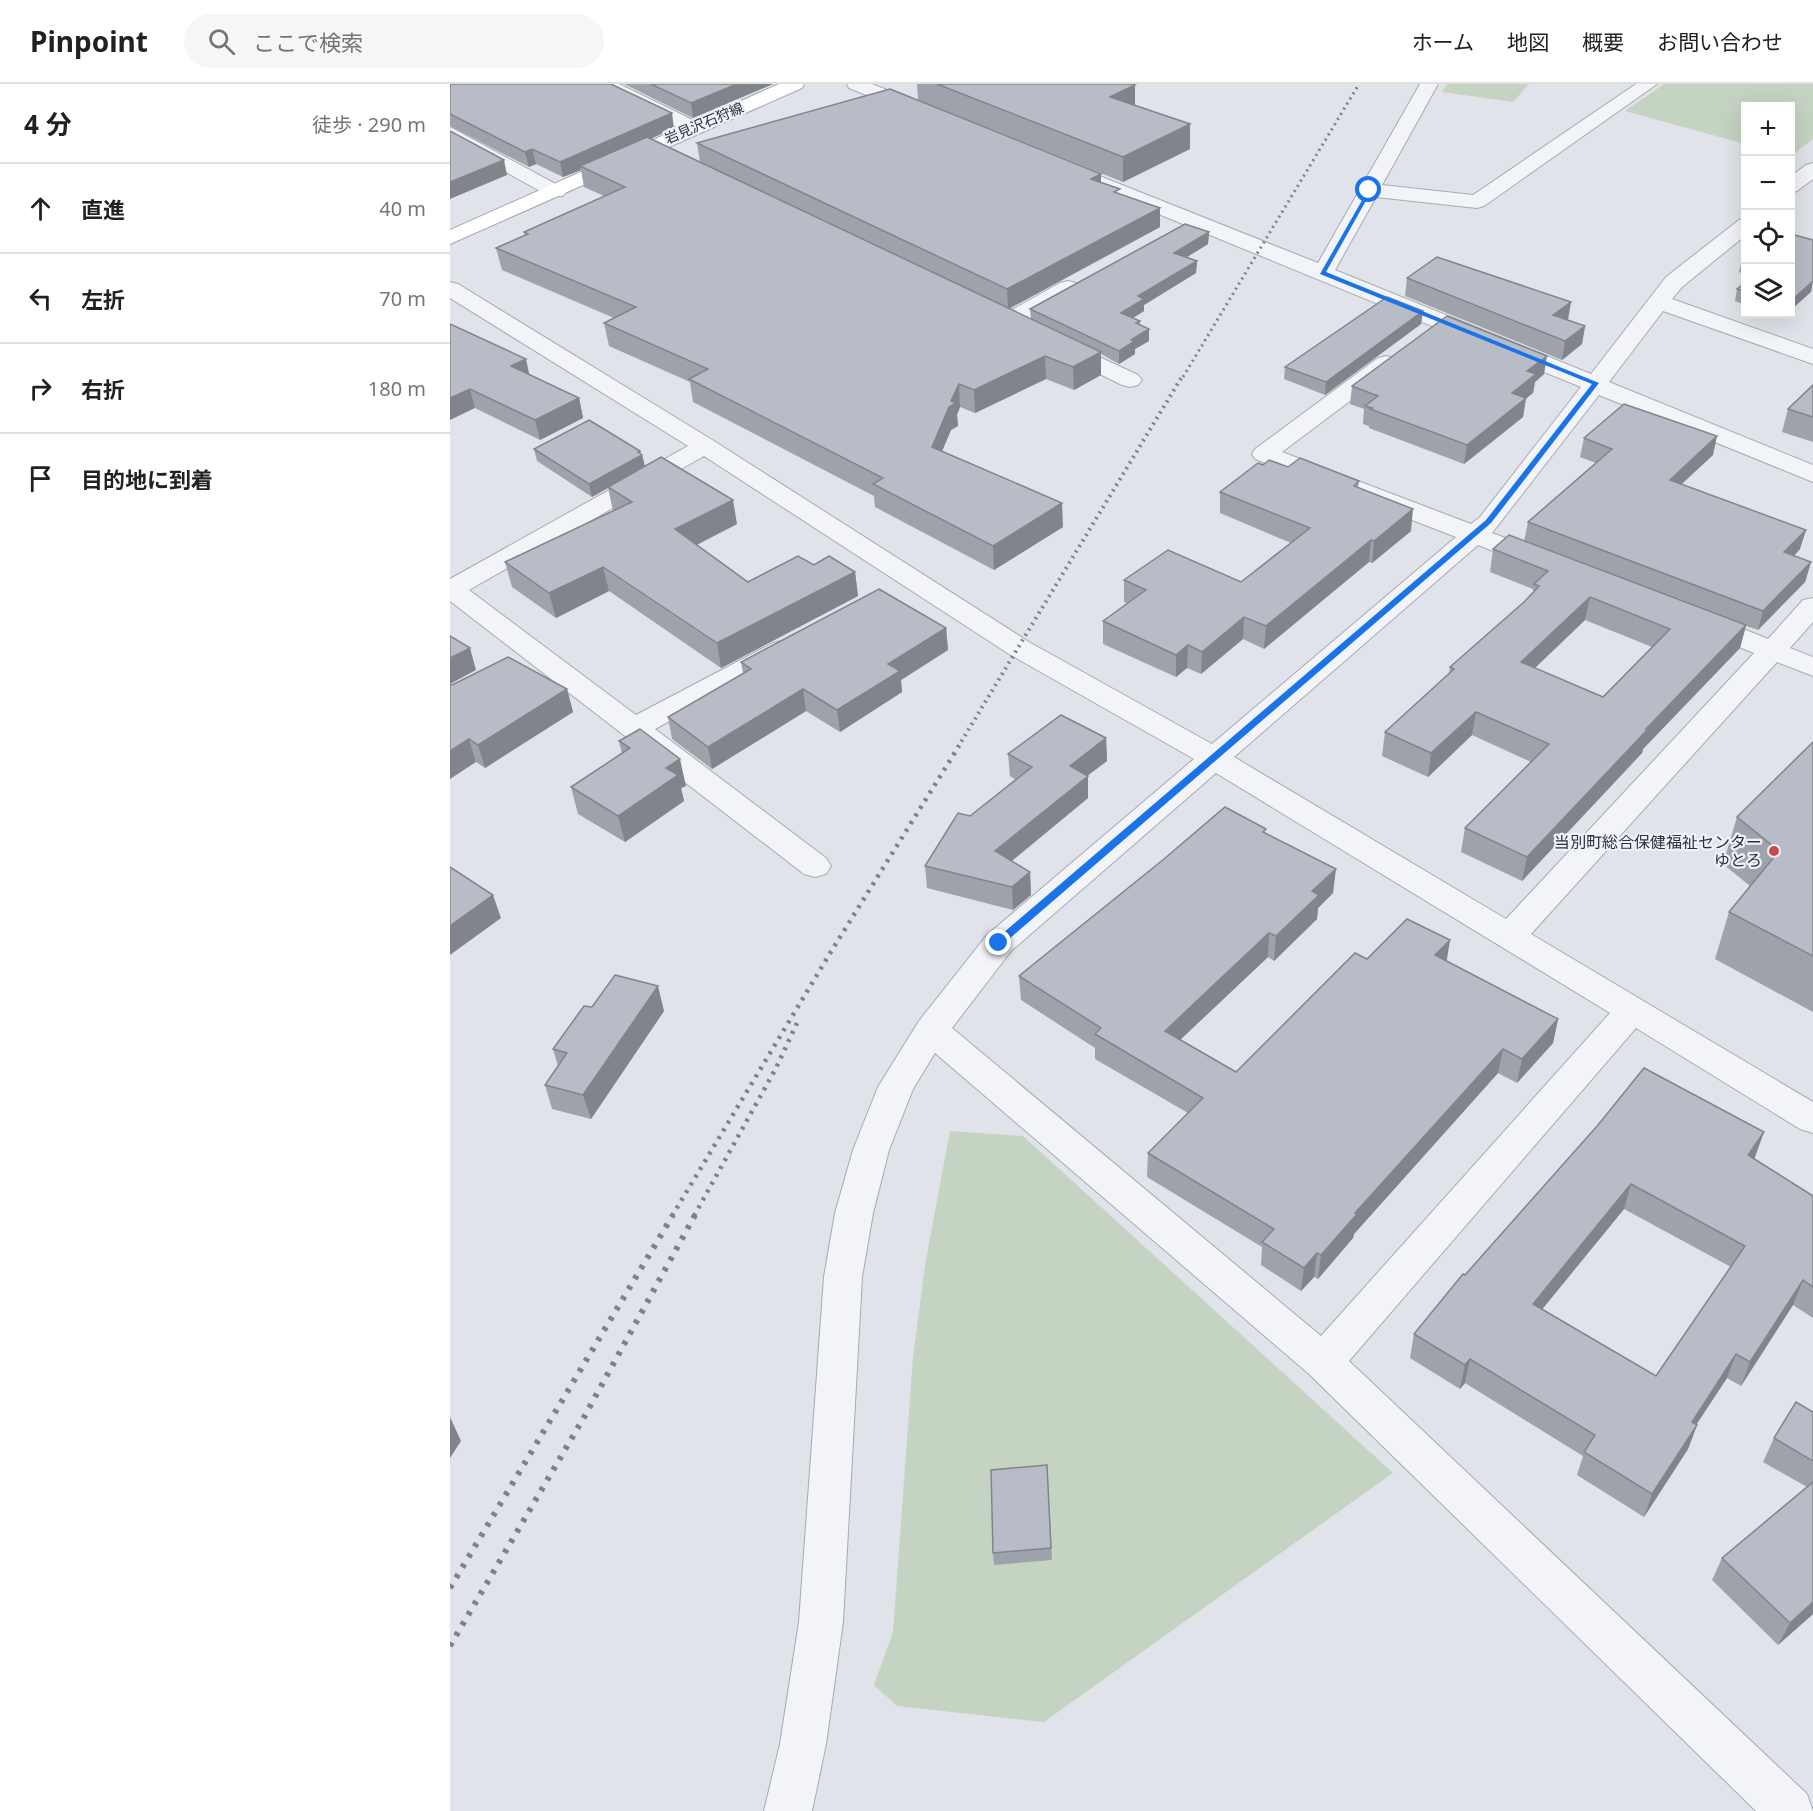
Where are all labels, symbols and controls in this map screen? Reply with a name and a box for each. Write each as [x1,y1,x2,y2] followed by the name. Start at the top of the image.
[184,14,604,68] search box
[30,22,148,60] text: Pinpoint
[205,25,238,58] icon: search
[253,27,363,57] text: ここで検索
[1412,28,1474,56] text: ホーム
[1507,28,1549,56] text: 地図
[1582,28,1624,56] text: 概要
[1657,28,1783,56] text: お問い合わせ
[661,97,746,148] street label: 岩見沢石狩線
[1741,102,1795,318] map controls
[1741,102,1795,156] button: +
[24,106,72,142] text: 4 分
[312,111,426,138] text: 徒歩 · 290 m
[1741,156,1795,210] button: −
[1355,176,1381,202] route start
[24,192,57,225] icon: ahead
[81,194,125,224] text: 直進
[379,195,426,222] text: 40 m
[1741,210,1795,264] button: locate
[1741,264,1795,318] button: layers
[24,282,57,315] icon: left
[81,284,125,314] text: 左折
[379,285,426,312] text: 70 m
[24,372,57,405] icon: right
[81,374,125,404] text: 右折
[368,375,426,402] text: 180 m
[24,462,57,495] icon: arrive
[81,464,213,494] text: 目的地に到着
[1554,831,1762,871] place label: 当別町総合保健福祉センター ゆとろ
[1767,844,1781,858] marker: 当別町総合保健福祉センター ゆとろ
[985,929,1011,955] route end

